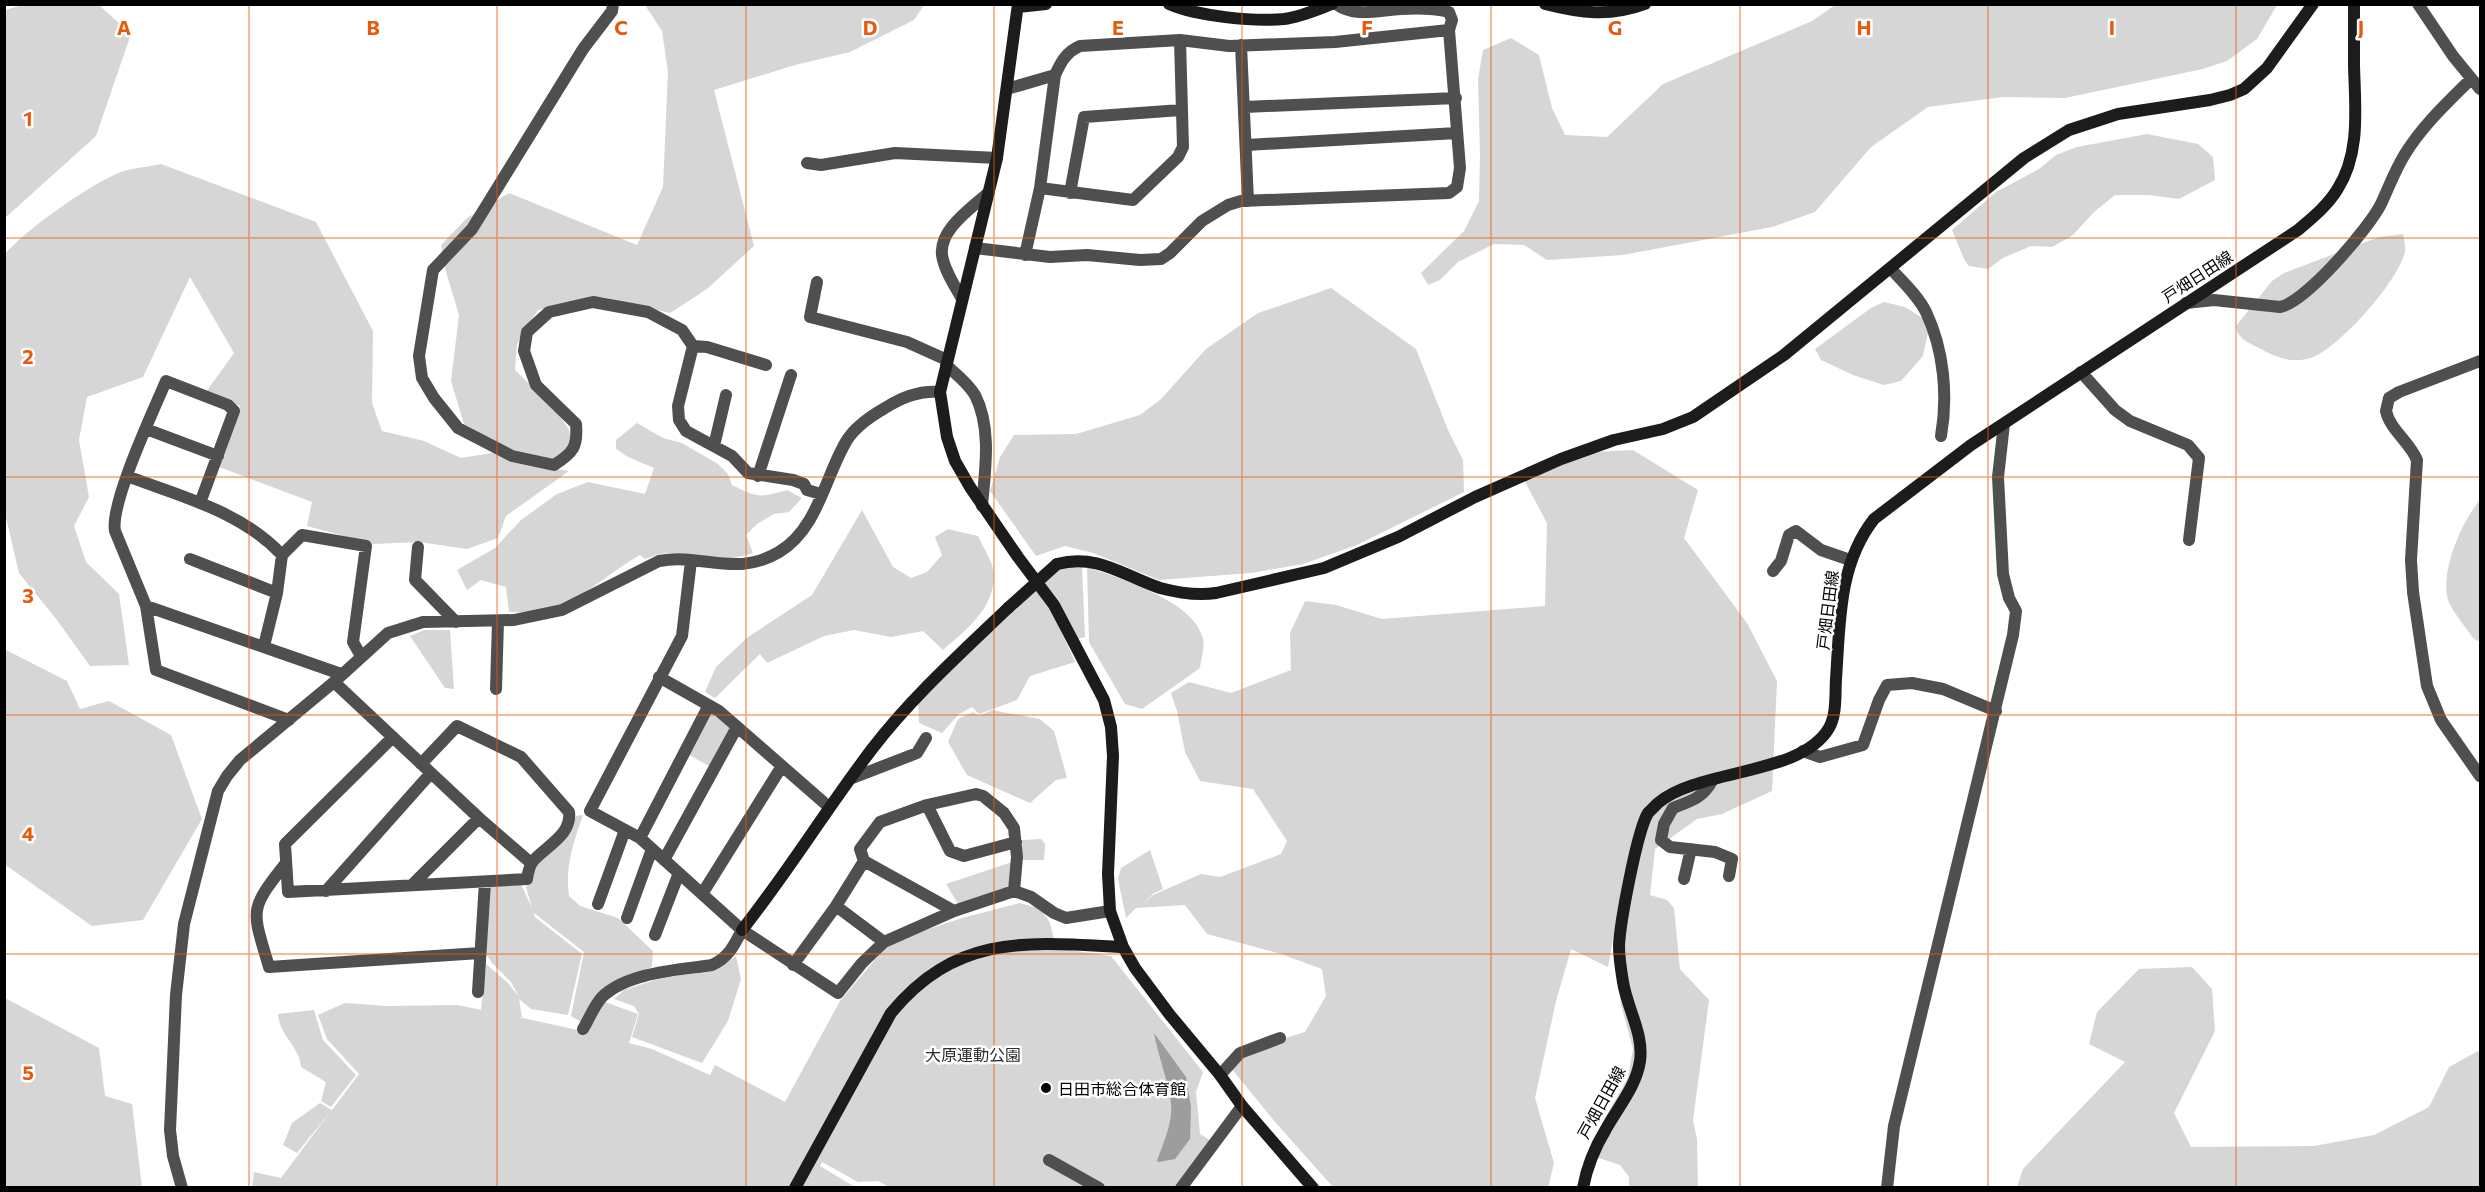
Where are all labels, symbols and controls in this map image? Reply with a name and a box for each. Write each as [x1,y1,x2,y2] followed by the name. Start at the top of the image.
[117,15,131,39] text: A
[366,15,380,39] text: B
[614,15,628,39] text: C
[863,15,877,39] text: D
[1112,15,1124,39] text: E
[1361,15,1373,39] text: F
[1608,15,1622,39] text: G
[1857,15,1872,39] text: H
[2109,15,2115,39] text: I
[2358,15,2364,39] text: J
[23,106,33,130] text: 1
[2158,246,2236,306] street label: 戸畑日田線
[22,344,34,368] text: 2
[1813,569,1841,651] street label: 戸畑日田線
[22,583,34,607] text: 3
[22,821,34,845] text: 4
[925,1045,1021,1064] park label: 大原運動公園
[22,1060,34,1084] text: 5
[1573,1062,1629,1142] street label: 戸畑日田線
[1058,1079,1186,1098] place label: 日田市総合体育館
[1039,1081,1053,1095] marker: 日田市総合体育館

